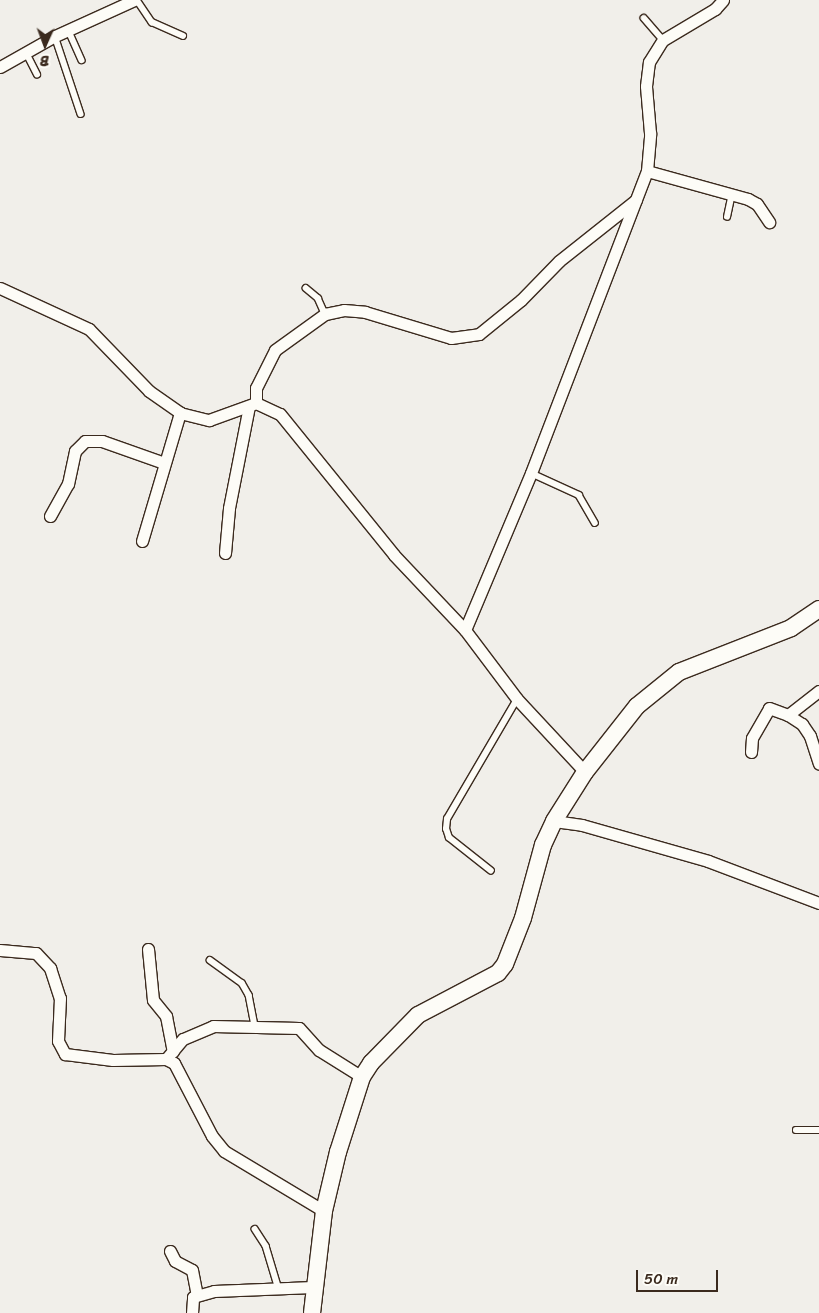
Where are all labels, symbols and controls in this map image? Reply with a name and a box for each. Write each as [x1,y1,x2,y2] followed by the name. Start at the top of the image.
[20,20,70,70] north arrow
[40,48,49,73] text: B
[639,1260,722,1292] scale bar
[644,1266,678,1292] text: 50 m

